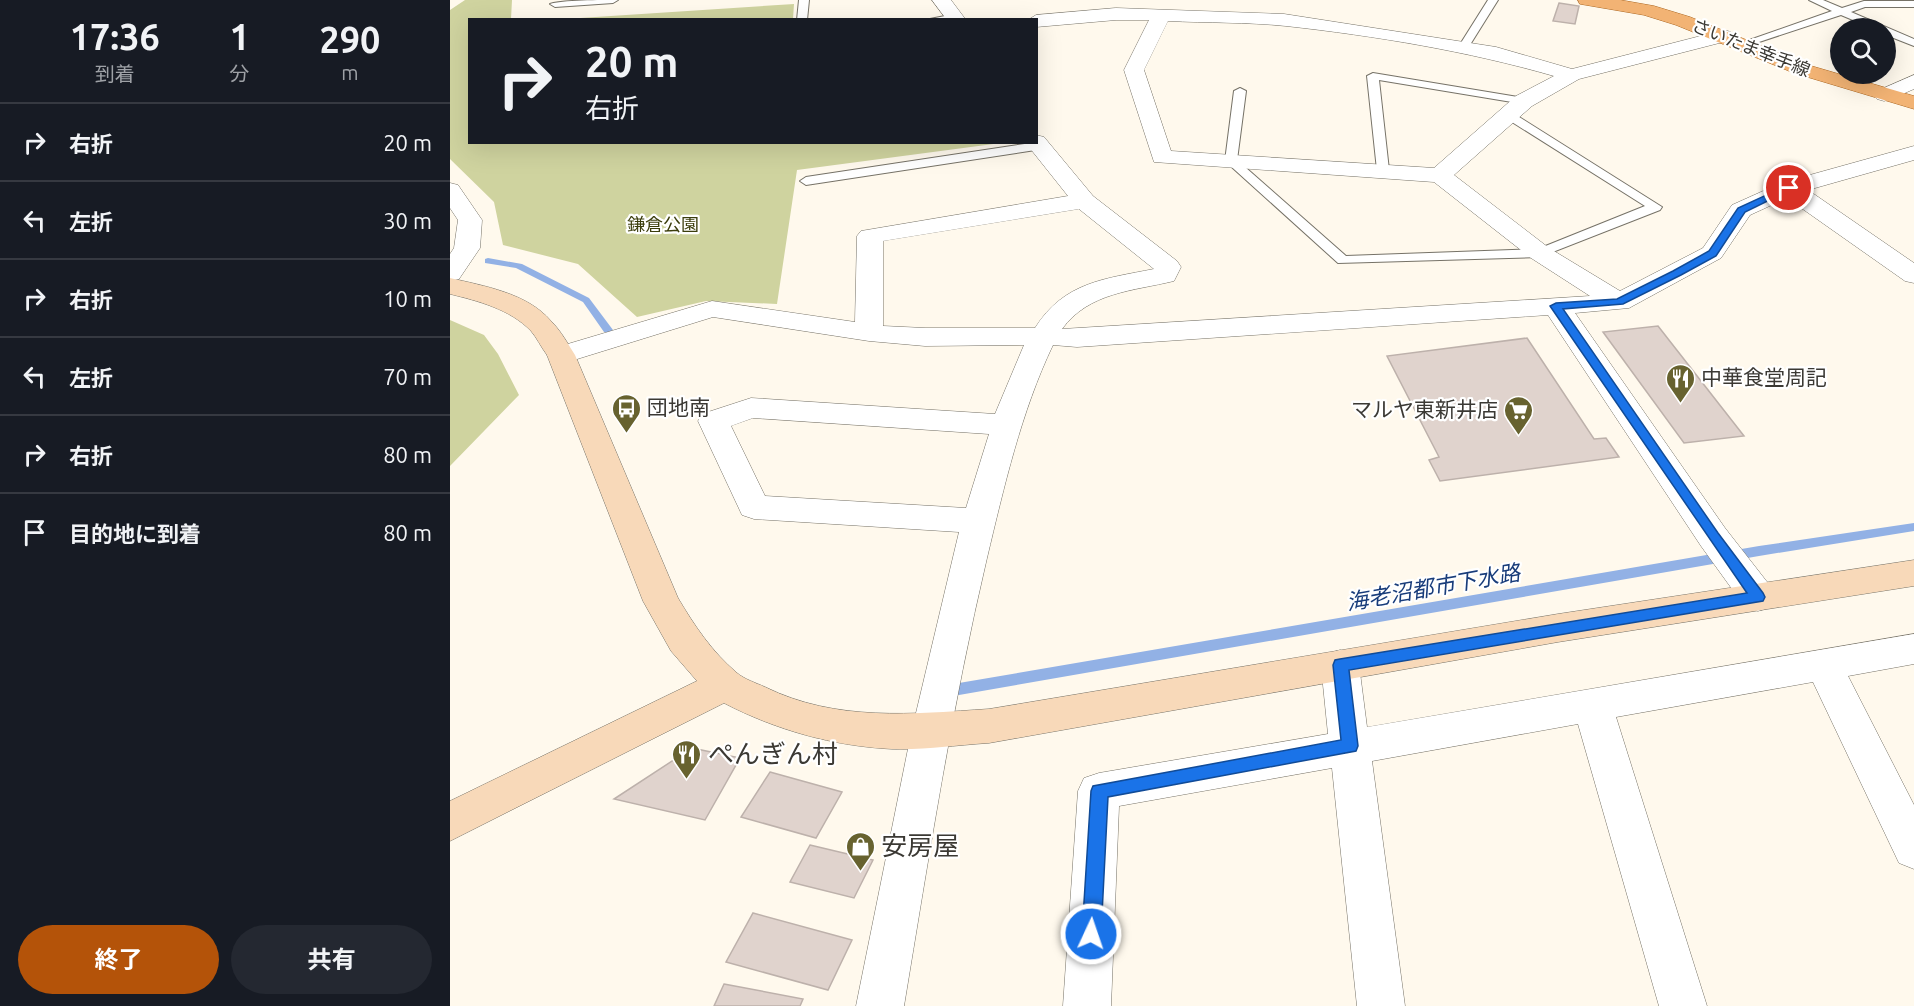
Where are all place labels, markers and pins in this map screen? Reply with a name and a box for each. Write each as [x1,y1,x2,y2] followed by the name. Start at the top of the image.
[1763,162,1814,213] pin
[1664,362,1696,404] restaurant icon: 中華食堂周記
[1701,365,1827,389] place label: 中華食堂周記
[610,392,642,434] bus stop icon: 団地南
[1503,394,1535,436] supermarket icon: マルヤ東新井店
[647,395,710,419] place label: 団地南
[1351,397,1498,421] place label: マルヤ東新井店
[671,738,703,780] restaurant icon: ぺんぎん村
[708,739,838,768] place label: ぺんぎん村
[844,830,876,872] shop icon: 安房屋
[881,831,959,860] place label: 安房屋

